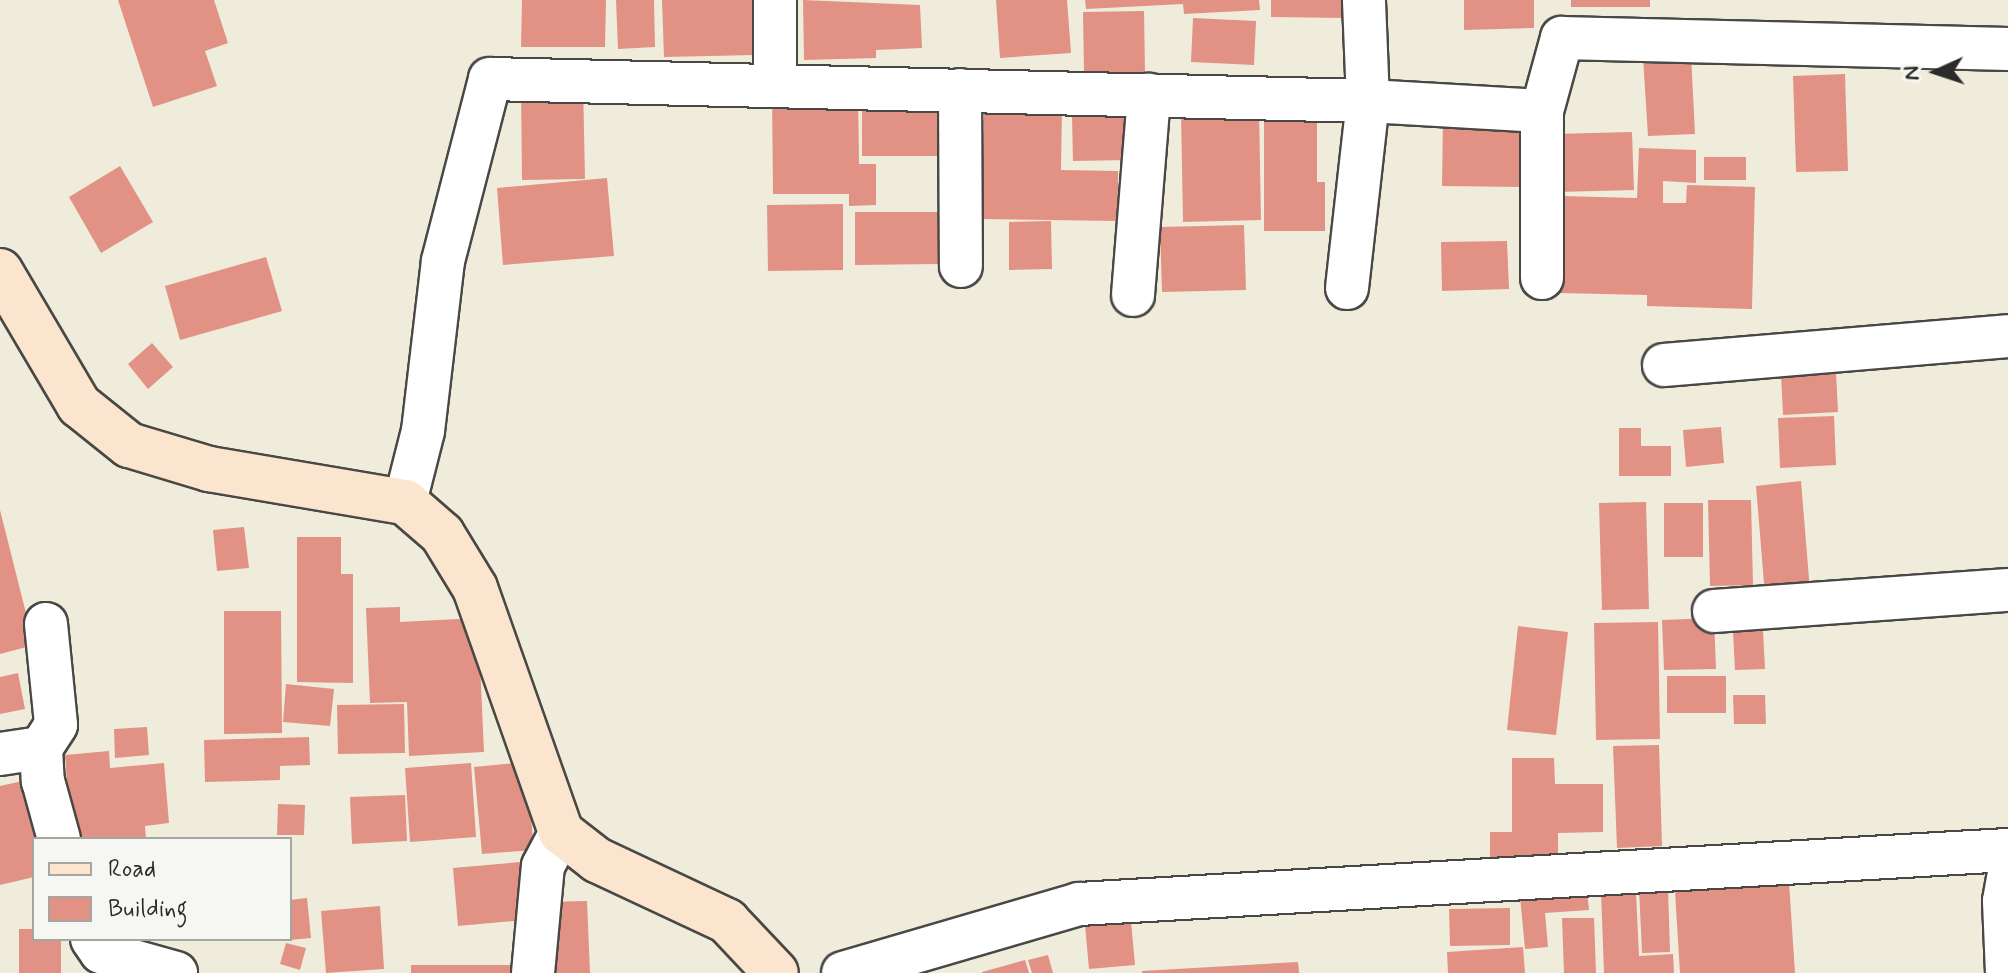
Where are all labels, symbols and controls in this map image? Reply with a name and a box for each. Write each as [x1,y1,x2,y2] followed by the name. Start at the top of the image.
[1896,32,1976,112] north arrow
[1898,65,1926,81] text: N
[32,837,292,941] legend
[108,854,156,885] text: Road
[108,894,188,925] text: Building

